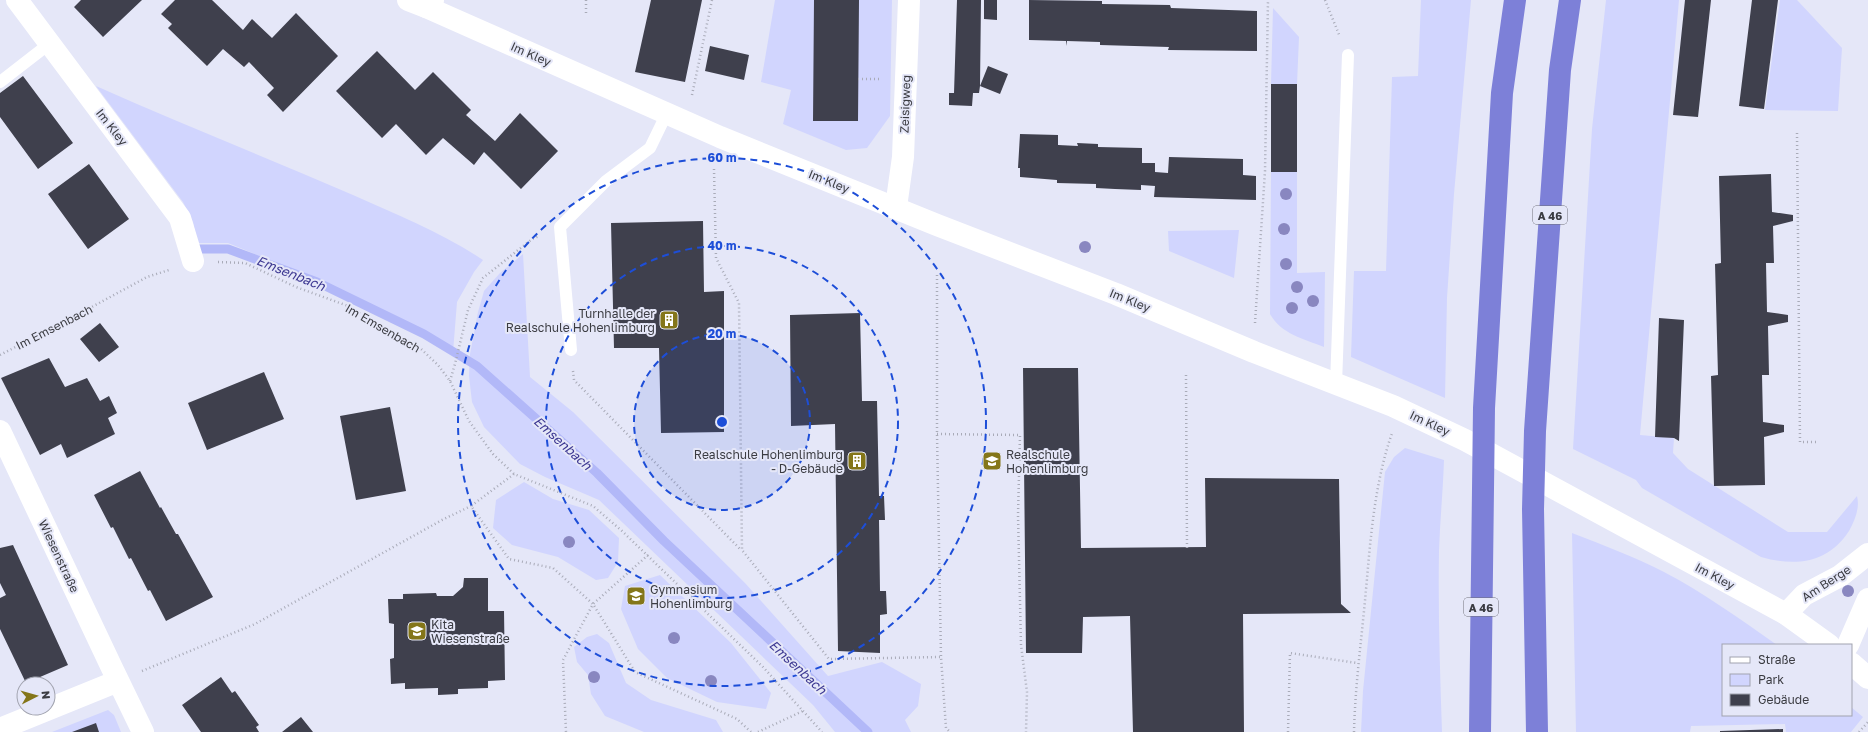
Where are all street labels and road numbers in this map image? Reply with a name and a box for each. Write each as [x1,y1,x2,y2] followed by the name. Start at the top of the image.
[508,38,554,70] street label: Im Kley
[896,75,914,133] street label: Zeisigweg
[93,106,131,149] street label: Im Kley
[806,166,852,196] street label: Im Kley
[1533,206,1567,224] road number: A 46
[1107,285,1153,315] street label: Im Kley
[343,300,423,356] street label: Im Emsenbach
[13,301,95,353] street label: Im Emsenbach
[1407,407,1453,439] street label: Im Kley
[36,517,82,595] street label: Wiesenstraße
[1693,559,1738,593] street label: Im Kley
[1799,562,1853,604] street label: Am Berge
[1464,598,1498,616] road number: A 46

